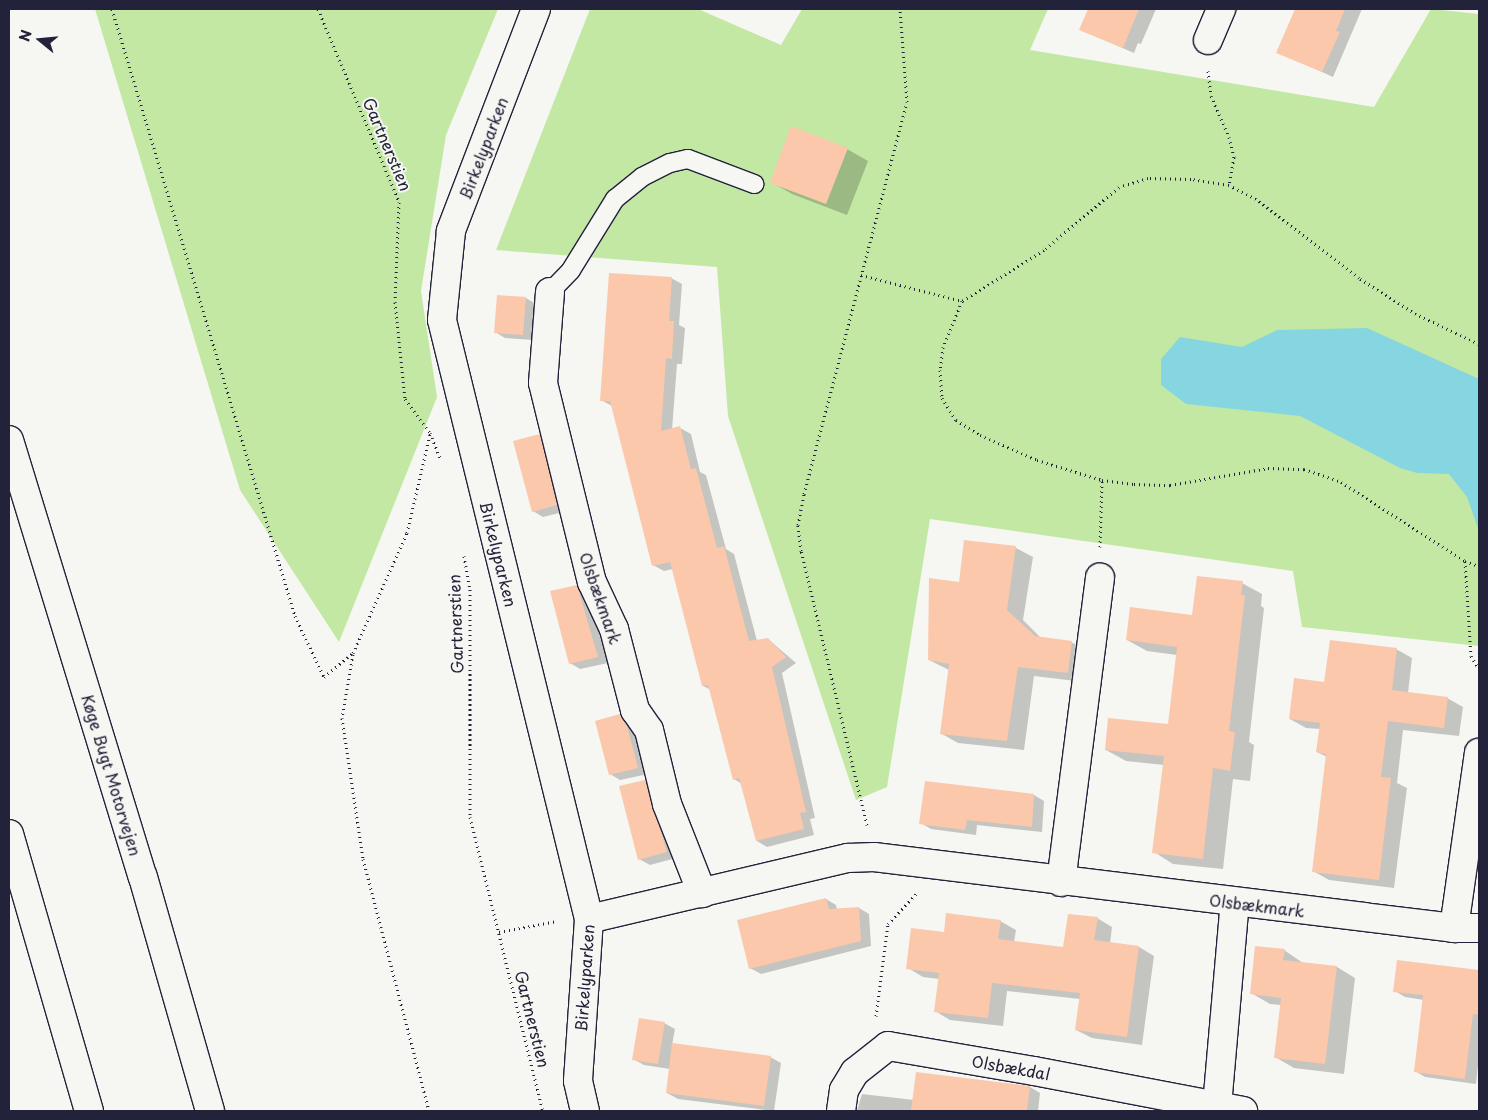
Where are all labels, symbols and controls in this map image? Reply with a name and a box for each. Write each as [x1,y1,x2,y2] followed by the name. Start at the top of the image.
[15,15,65,65] north arrow
[14,27,37,44] text: N
[455,94,511,202] street label: Birkelyparken
[360,95,416,193] street label: Gartnerstien
[477,499,521,609] street label: Birkelyparken
[576,549,626,647] street label: Olsbækmark
[444,574,466,674] street label: Gartnerstien
[78,692,146,858] street label: Køge Bugt Motorvejen
[1208,890,1306,920] street label: Olsbækmark
[571,924,597,1032] street label: Birkelyparken
[512,968,554,1070] street label: Gartnerstien
[970,1051,1052,1083] street label: Olsbækdal

